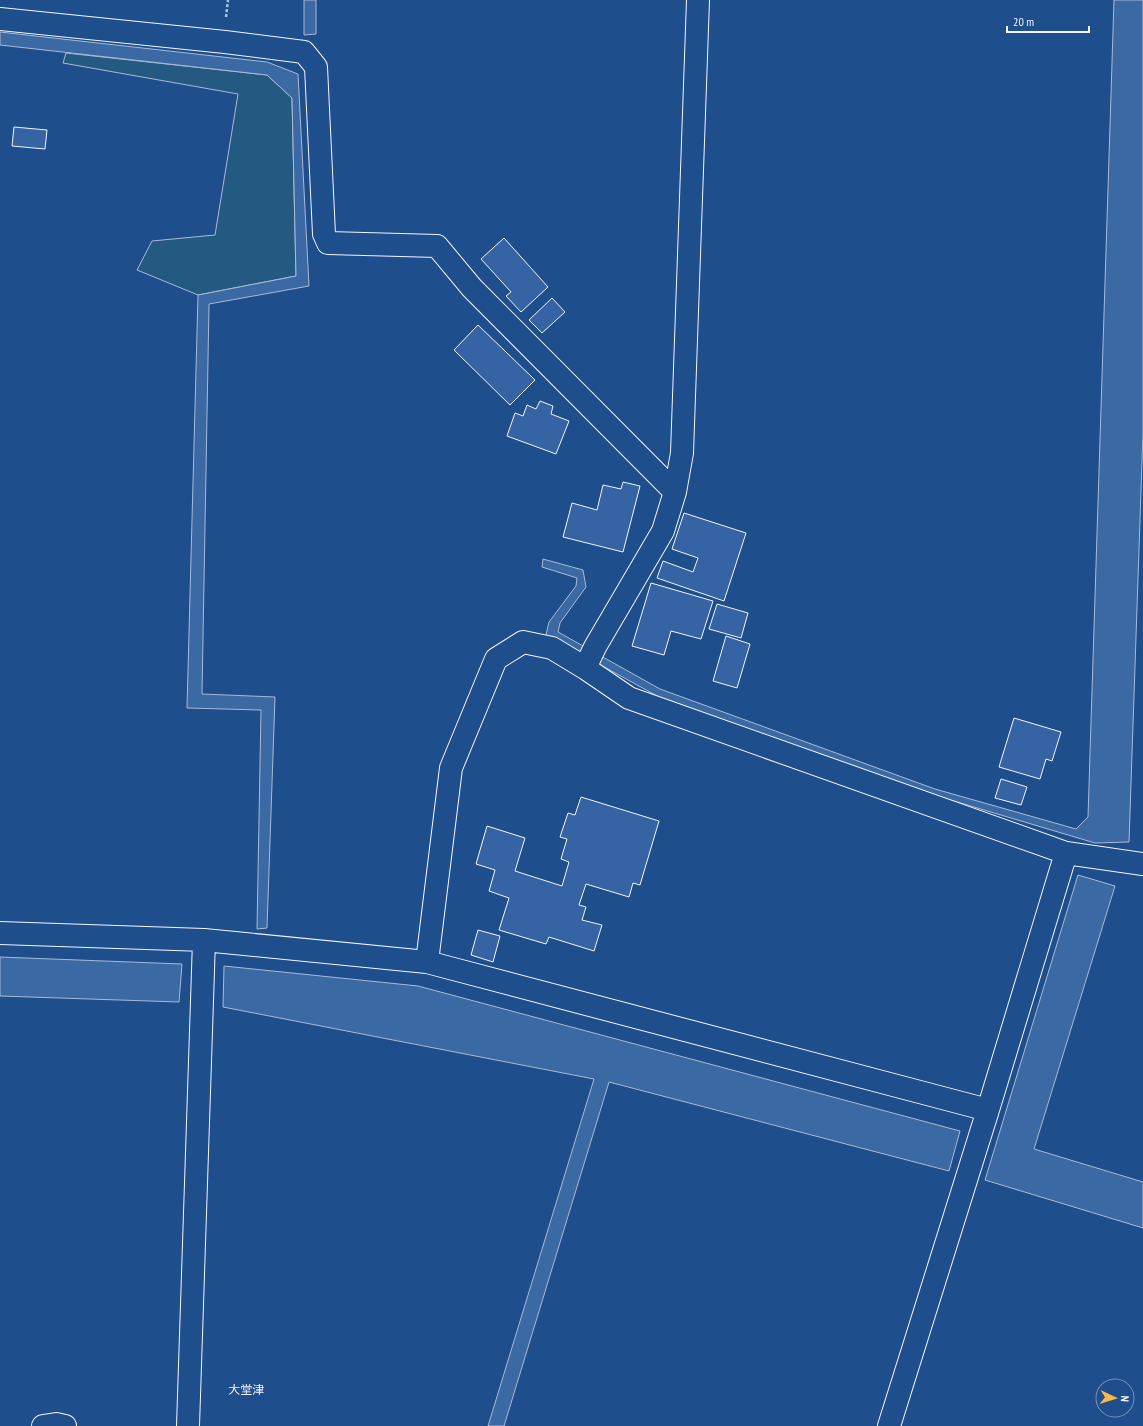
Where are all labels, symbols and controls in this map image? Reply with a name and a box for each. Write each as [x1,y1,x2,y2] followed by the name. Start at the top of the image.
[1007,8,1089,34] scale bar
[1013,14,1034,29] text: 20 m
[1095,1378,1135,1418] north arrow
[228,1382,264,1397] district label: 大堂津
[1118,1395,1132,1402] text: N

